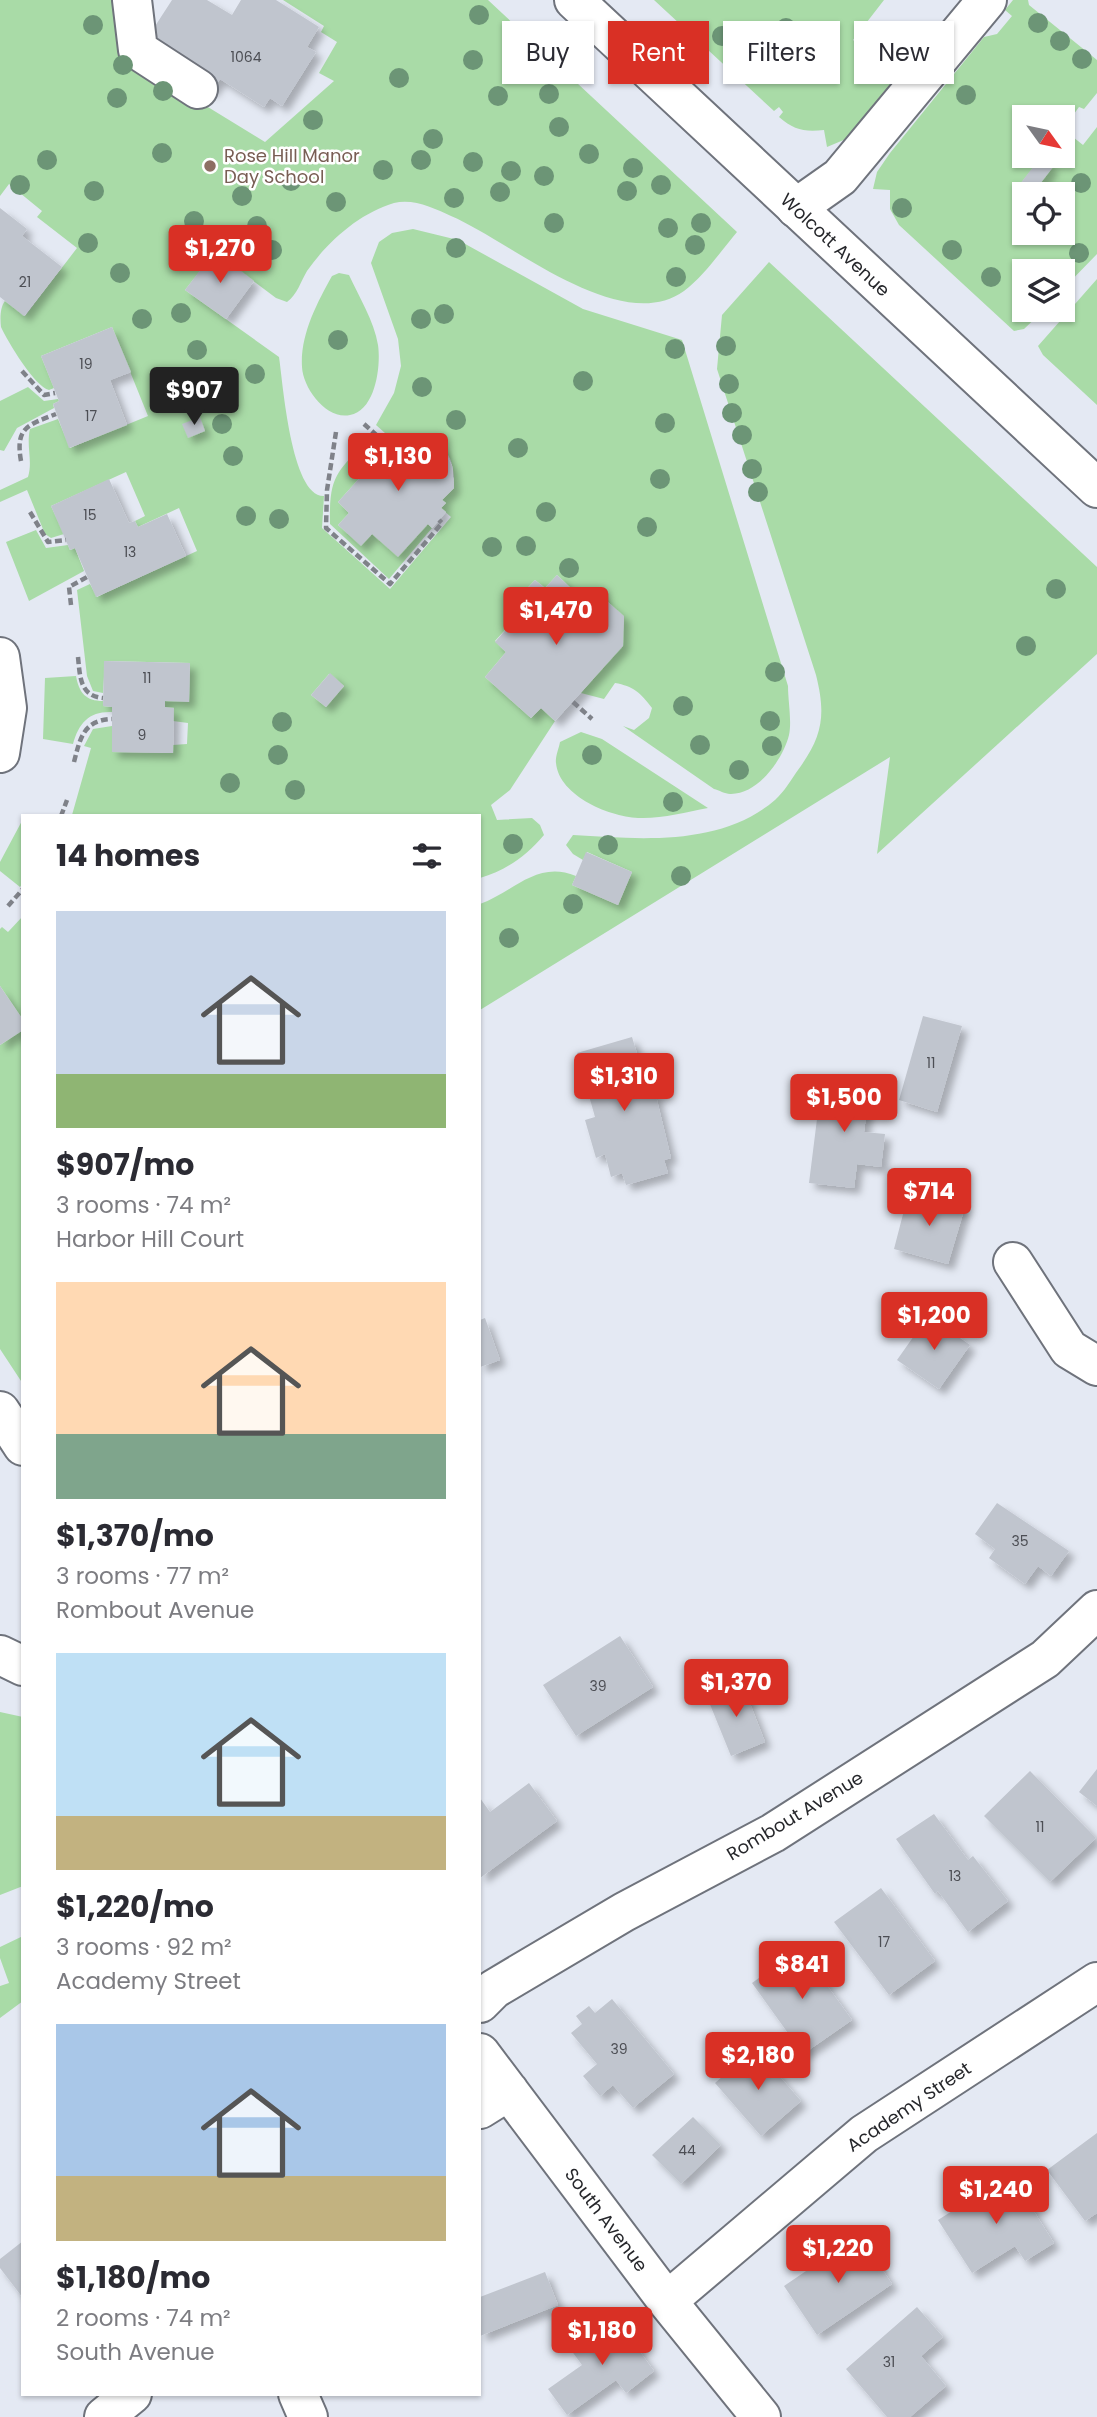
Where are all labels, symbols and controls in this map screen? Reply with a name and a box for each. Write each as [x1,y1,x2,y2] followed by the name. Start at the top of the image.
[502,21,594,84] chip: Buy
[608,21,709,84] chip: Rent
[723,21,840,84] chip: Filters
[854,21,954,84] chip: New
[231,47,262,67] house number: 1064
[1012,105,1074,168] north arrow
[1012,105,1075,322] map controls
[224,143,360,189] place label: Rose Hill Manor Day School
[202,158,218,174] marker: Rose Hill Manor Day School
[1012,182,1075,245] button: locate
[775,187,896,302] street label: Wolcott Avenue
[163,226,277,285] pin: $1,270
[185,232,255,264] text: $1,270
[1012,259,1075,322] button: layers
[19,272,31,292] house number: 21
[79,354,93,374] house number: 19
[153,368,235,427] pin: $907
[166,374,222,406] text: $907
[85,406,97,426] house number: 17
[341,434,455,493] pin: $1,130
[364,440,432,472] text: $1,130
[83,505,97,525] house number: 15
[124,542,136,562] house number: 13
[499,588,613,647] pin: $1,470
[519,594,593,626] text: $1,470
[143,668,151,688] house number: 11
[138,725,146,745] house number: 9
[56,834,200,877] text: 14 homes
[408,837,446,875] icon: filters
[188,957,314,1083] icon: home
[927,1053,935,1073] house number: 11
[567,1054,681,1113] pin: $1,310
[590,1060,658,1092] text: $1,310
[787,1074,901,1134] pin: $1,500
[806,1081,882,1113] text: $1,500
[56,1143,194,1186] text: $907/mo
[888,1168,970,1228] pin: $714
[903,1175,955,1207] text: $714
[56,1189,231,1221] text: 3 rooms · 74 m²
[56,1223,244,1255] text: Harbor Hill Court
[877,1292,991,1352] pin: $1,200
[897,1299,971,1331] text: $1,200
[188,1328,314,1454] icon: home
[56,1514,214,1557] text: $1,370/mo
[1011,1531,1029,1551] house number: 35
[56,1560,229,1592] text: 3 rooms · 77 m²
[56,1594,254,1626] text: Rombout Avenue
[679,1660,793,1719] pin: $1,370
[700,1666,772,1698] text: $1,370
[589,1676,607,1696] house number: 39
[188,1699,314,1825] icon: home
[722,1765,868,1866] street label: Rombout Avenue
[1036,1817,1044,1837] house number: 11
[949,1866,961,1886] house number: 13
[56,1885,214,1928] text: $1,220/mo
[56,1931,232,1963] text: 3 rooms · 92 m²
[878,1932,890,1952] house number: 17
[761,1941,843,2001] pin: $841
[775,1948,829,1980] text: $841
[56,1965,241,1997] text: Academy Street
[701,2032,815,2092] pin: $2,180
[610,2039,628,2059] house number: 39
[721,2039,795,2071] text: $2,180
[842,2056,976,2157] street label: Academy Street
[188,2070,314,2196] icon: home
[678,2140,696,2160] house number: 44
[559,2163,654,2277] street label: South Avenue
[939,2166,1053,2226] pin: $1,240
[959,2173,1033,2205] text: $1,240
[781,2226,895,2285] pin: $1,220
[802,2232,874,2264] text: $1,220
[56,2256,210,2299] text: $1,180/mo
[56,2302,231,2334] text: 2 rooms · 74 m²
[545,2308,659,2367] pin: $1,180
[568,2314,636,2346] text: $1,180
[56,2336,215,2368] text: South Avenue
[883,2352,895,2372] house number: 31

